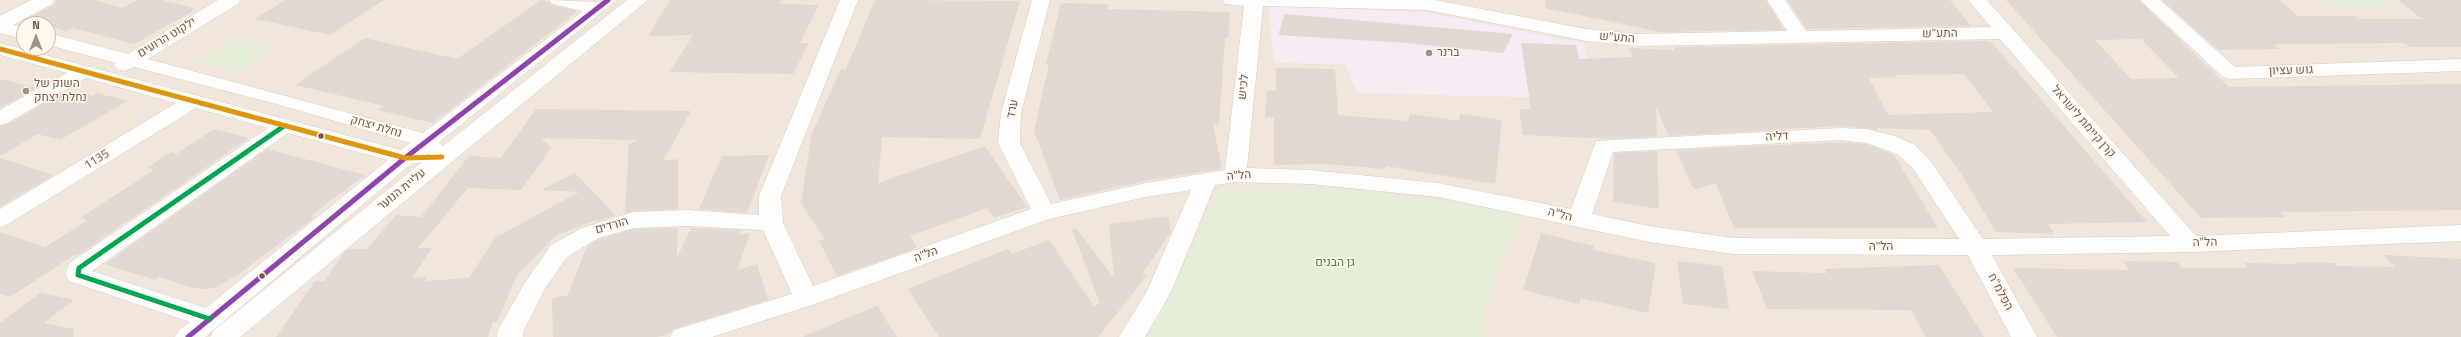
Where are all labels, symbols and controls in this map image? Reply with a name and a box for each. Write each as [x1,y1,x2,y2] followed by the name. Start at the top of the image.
[135,15,199,61] street label: ילקוט הרועים
[16,16,56,56] north arrow
[32,17,40,33] text: N
[1922,26,1958,42] street label: התע"ש
[1599,29,1635,47] street label: התע"ש
[1437,46,1459,60] place label: ברנר
[1424,48,1434,58] marker: ברנר
[2269,63,2313,79] street label: גוש עציון
[1235,73,1253,101] street label: לכיש
[34,77,87,105] place label: השוק של נחלת יצחק
[2048,83,2118,161] street label: קרן קיימת לישראל
[21,86,31,96] marker: השוק של נחלת יצחק
[1004,98,1022,120] street label: ערד
[349,113,403,141] street label: נחלת יצחק
[1765,129,1789,145] street label: דליה
[316,131,326,141] unlabelled marker
[82,147,112,173] street label: 1135
[375,166,429,214] street label: עליית הנוער
[1226,168,1252,184] street label: הל"ה
[1546,205,1574,225] street label: הל"ה
[594,214,630,238] street label: הורדים
[2192,235,2218,251] street label: הל"ה
[1869,240,1893,254] street label: הל"ה
[912,244,940,266] street label: הל"ה
[1315,256,1355,270] park label: גן הבנים
[257,271,267,281] unlabelled marker
[1984,271,2016,313] street label: הפלמ"ח

